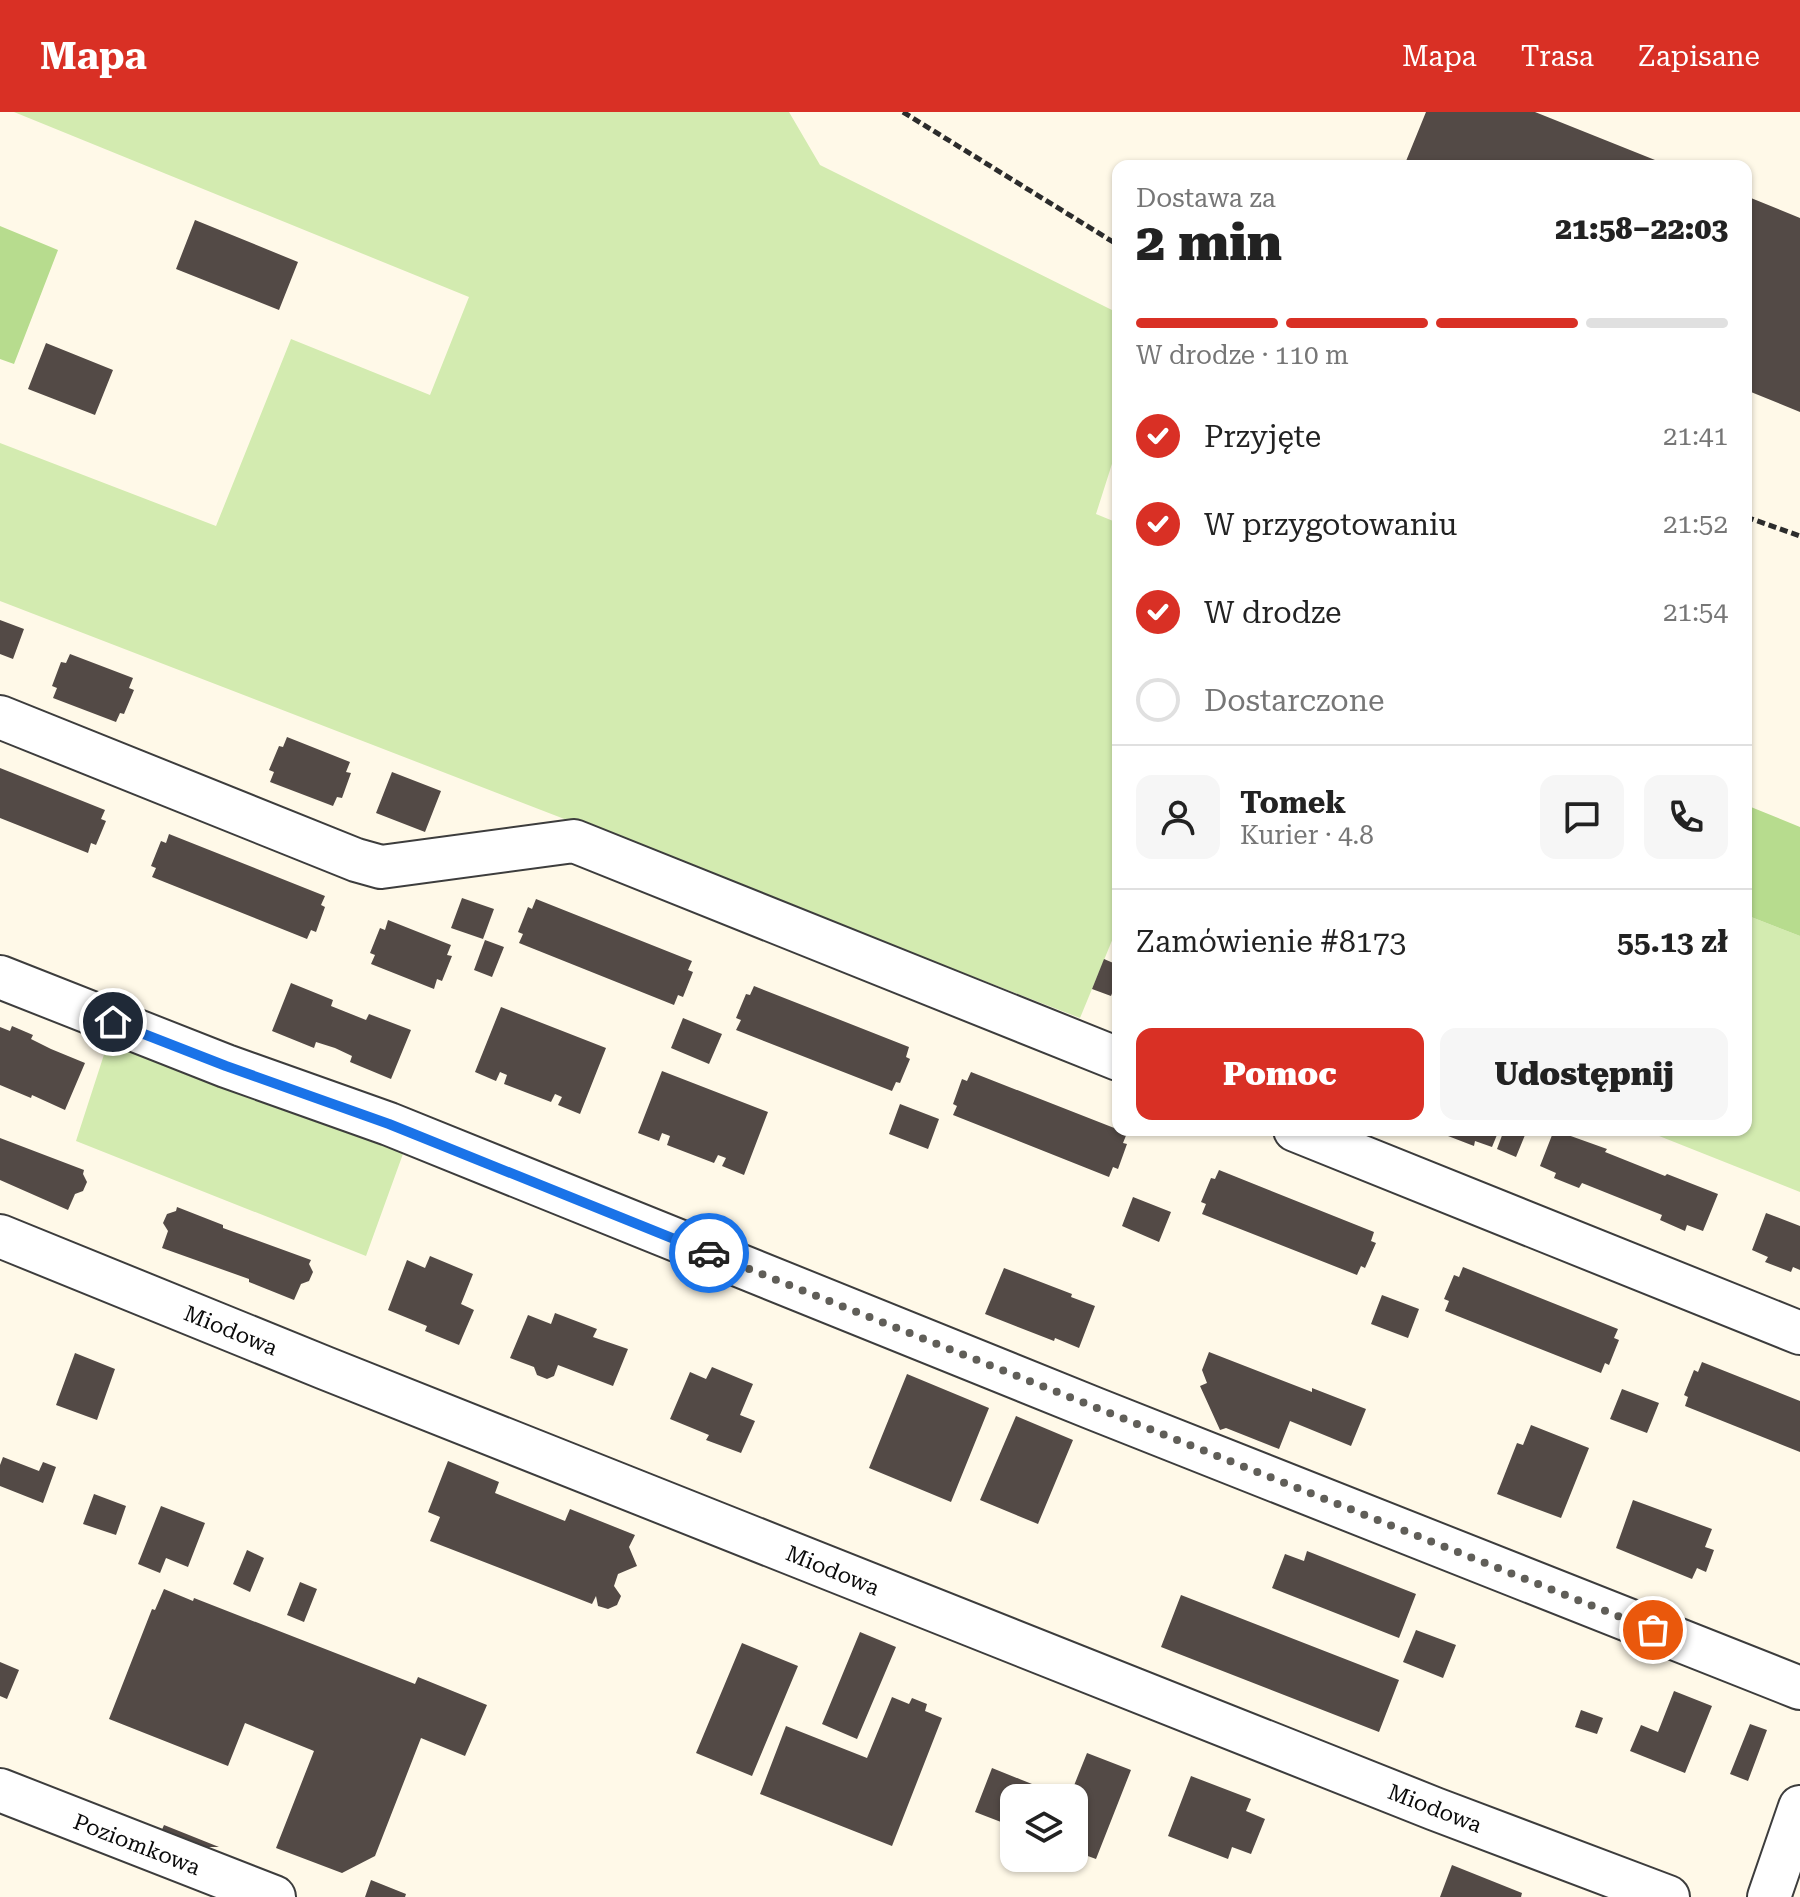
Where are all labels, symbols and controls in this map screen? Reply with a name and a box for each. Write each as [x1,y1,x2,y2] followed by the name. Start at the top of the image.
[40,34,147,78] text: Mapa
[1402,40,1477,73] text: Mapa
[1521,40,1594,73] text: Trasa
[1638,40,1760,73] text: Zapisane
[1136,183,1276,213] text: Dostawa za
[1555,211,1728,246] text: 21:58–22:03
[1136,212,1282,273] text: 2 min
[1136,340,1349,370] text: W drodze · 110 m
[1136,414,1180,458] icon: check
[1204,419,1321,454] text: Przyjęte
[1663,421,1728,451] text: 21:41
[1136,502,1180,546] icon: check
[1204,507,1457,542] text: W przygotowaniu
[1663,509,1728,539] text: 21:52
[1136,590,1180,634] icon: check
[1204,595,1341,630] text: W drodze
[1663,597,1728,627] text: 21:54
[1204,683,1384,718] text: Dostarczone
[1136,775,1220,859] button: person
[1540,775,1624,859] button: chat
[1644,775,1728,859] button: phone
[1240,785,1346,820] text: Tomek
[1240,820,1374,850] text: Kurier · 4.8
[1136,924,1406,959] text: Zamówienie #8173
[1617,924,1728,959] text: 55.13 zł
[79,988,147,1056] pin
[91,1000,135,1044] icon: home
[1136,1028,1424,1120] button: Pomoc
[1440,1028,1728,1120] button: Udostępnij
[669,1213,749,1293] courier
[687,1231,731,1275] icon: car
[180,1300,281,1361] street label: Miodowa
[782,1540,883,1601] street label: Miodowa
[1619,1596,1687,1664] pin
[1631,1608,1675,1652] icon: bag
[1384,1779,1485,1838] street label: Miodowa
[1000,1784,1088,1872] map controls
[1000,1784,1088,1872] button: layers
[70,1809,204,1880] street label: Poziomkowa

